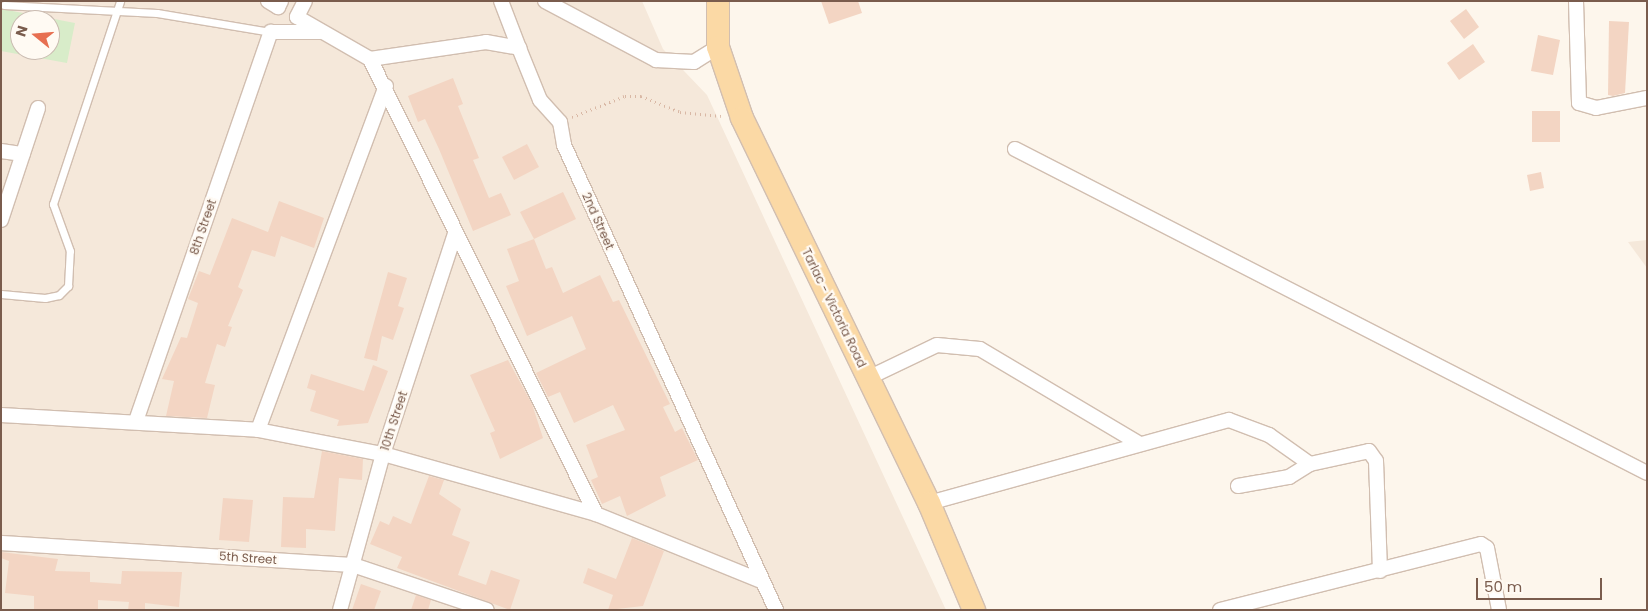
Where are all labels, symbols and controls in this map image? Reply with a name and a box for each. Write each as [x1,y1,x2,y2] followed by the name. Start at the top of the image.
[10,10,60,60] north arrow
[11,23,33,39] text: N
[579,190,617,252] street label: 2nd Street
[187,197,219,257] street label: 8th Street
[799,246,869,370] street label: Tarlac - Victoria Road
[378,389,410,453] street label: 10th Street
[219,549,277,567] street label: 5th Street
[1478,568,1604,600] scale bar
[1484,576,1522,597] text: 50 m

